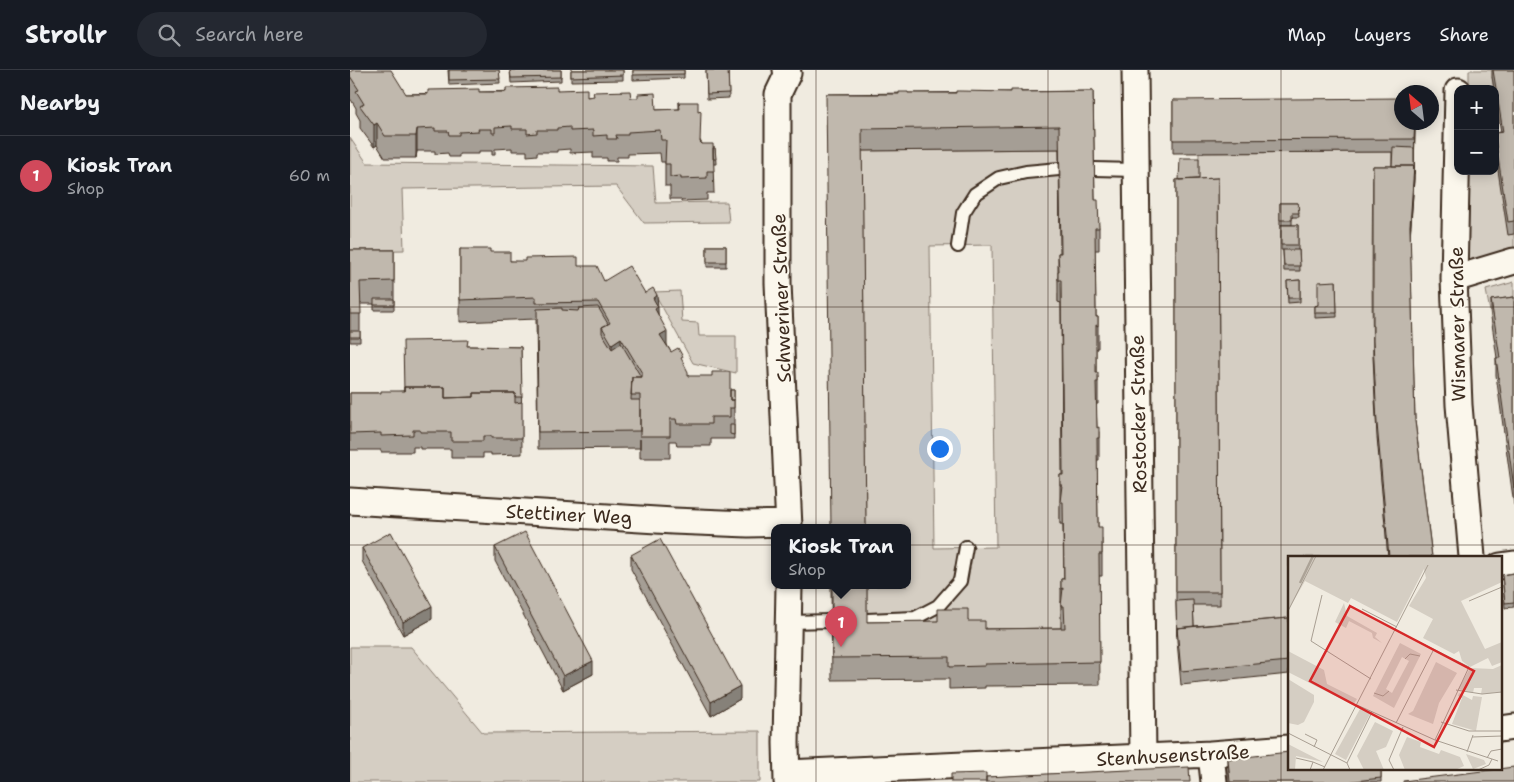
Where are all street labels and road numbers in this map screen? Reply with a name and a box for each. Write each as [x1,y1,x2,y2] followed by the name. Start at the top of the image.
[766,213,797,383] street label: Schweriner Straße
[1444,246,1471,402] street label: Wismarer Straße
[1125,334,1152,494] street label: Rostocker Straße
[505,499,633,530] street label: Stettiner Weg
[1096,739,1250,772] street label: Stenhusenstraße

